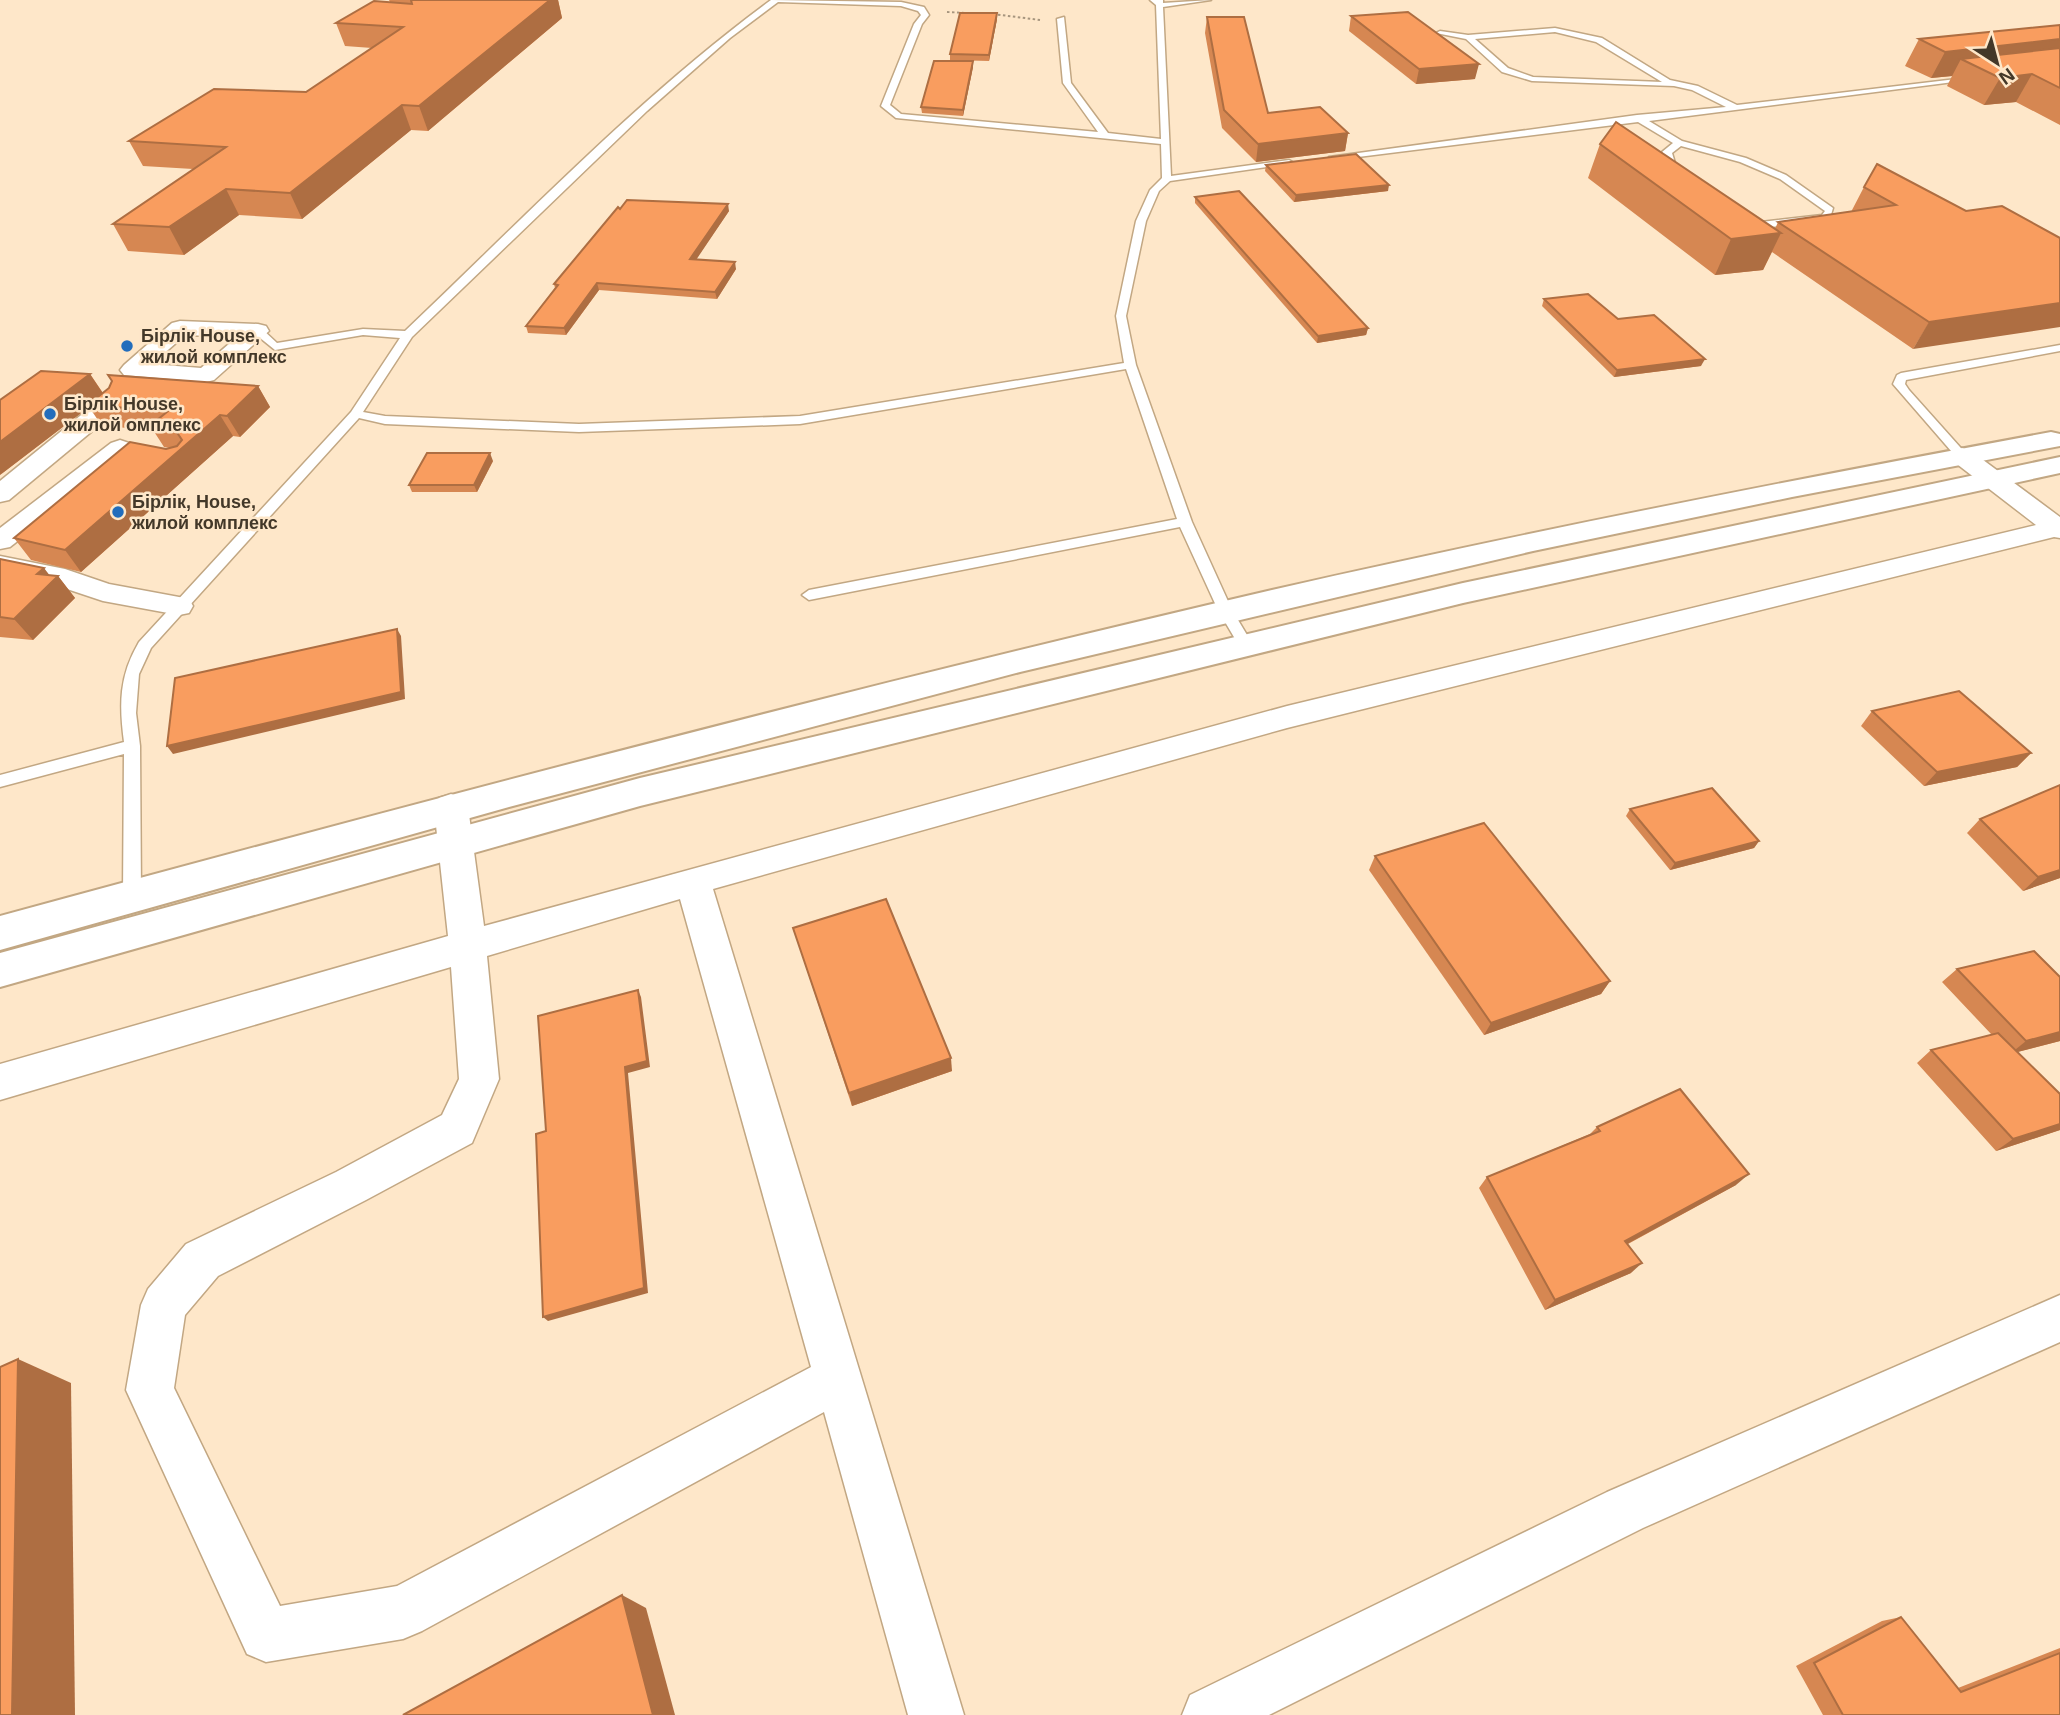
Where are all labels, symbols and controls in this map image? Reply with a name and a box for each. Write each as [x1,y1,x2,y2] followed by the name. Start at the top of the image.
[1962,28,2032,98] north arrow
[1995,64,2018,89] text: N
[140,326,287,367] place label: Бірлік House, жилой комплекс
[119,338,135,354] marker: Бірлік House, жилой комплекс
[63,394,201,435] place label: Бірлік House, жилой омплекс
[42,406,58,422] marker: Бірлік House, жилой омплекс
[131,492,278,533] place label: Бірлік, House, жилой комплекс
[110,504,126,520] marker: Бірлік, House, жилой комплекс

